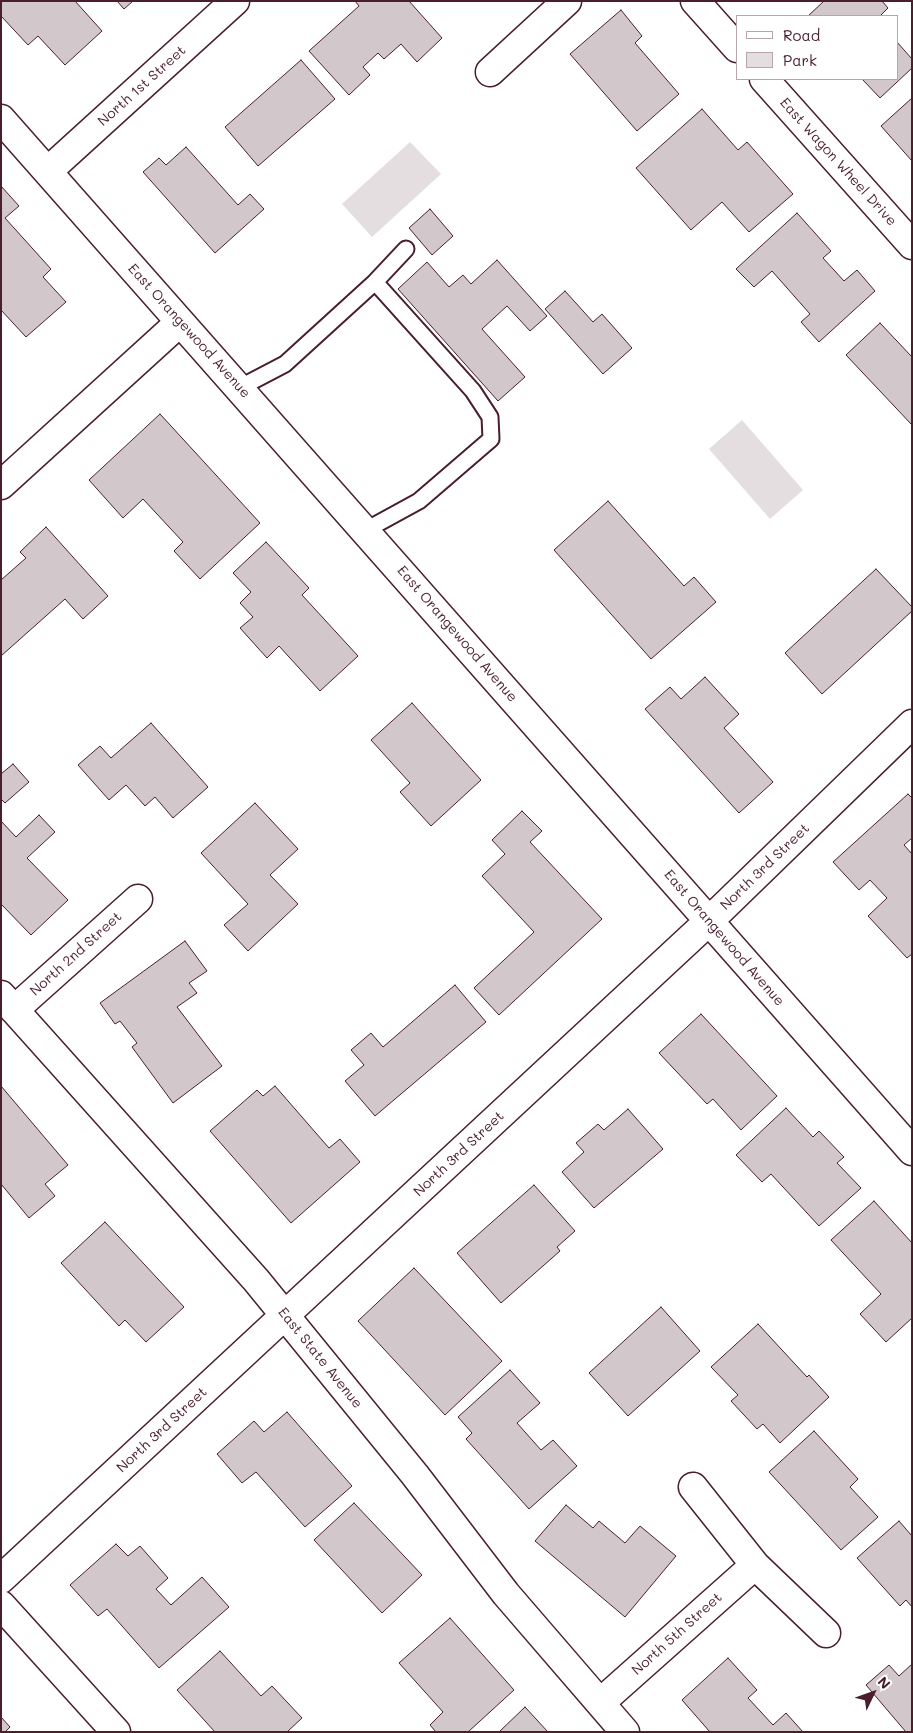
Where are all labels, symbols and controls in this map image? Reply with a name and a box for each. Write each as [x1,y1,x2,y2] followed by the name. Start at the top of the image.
[736,15,898,80] legend
[783,25,820,45] text: Road
[95,42,189,130] street label: North 1st Street
[783,50,817,70] text: Park
[776,95,900,229] street label: East Wagon Wheel Drive
[124,260,254,402] street label: East Orangewood Avenue
[393,563,521,705] street label: East Orangewood Avenue
[717,820,813,914] street label: North 3rd Street
[660,867,788,1009] street label: East Orangewood Avenue
[27,908,125,1000] street label: North 2nd Street
[410,1108,508,1200] street label: North 3rd Street
[274,1304,366,1412] street label: East State Avenue
[113,1384,211,1476] street label: North 3rd Street
[628,1589,726,1679] street label: North 5th Street
[848,1668,898,1718] north arrow
[874,1672,895,1693] text: N

